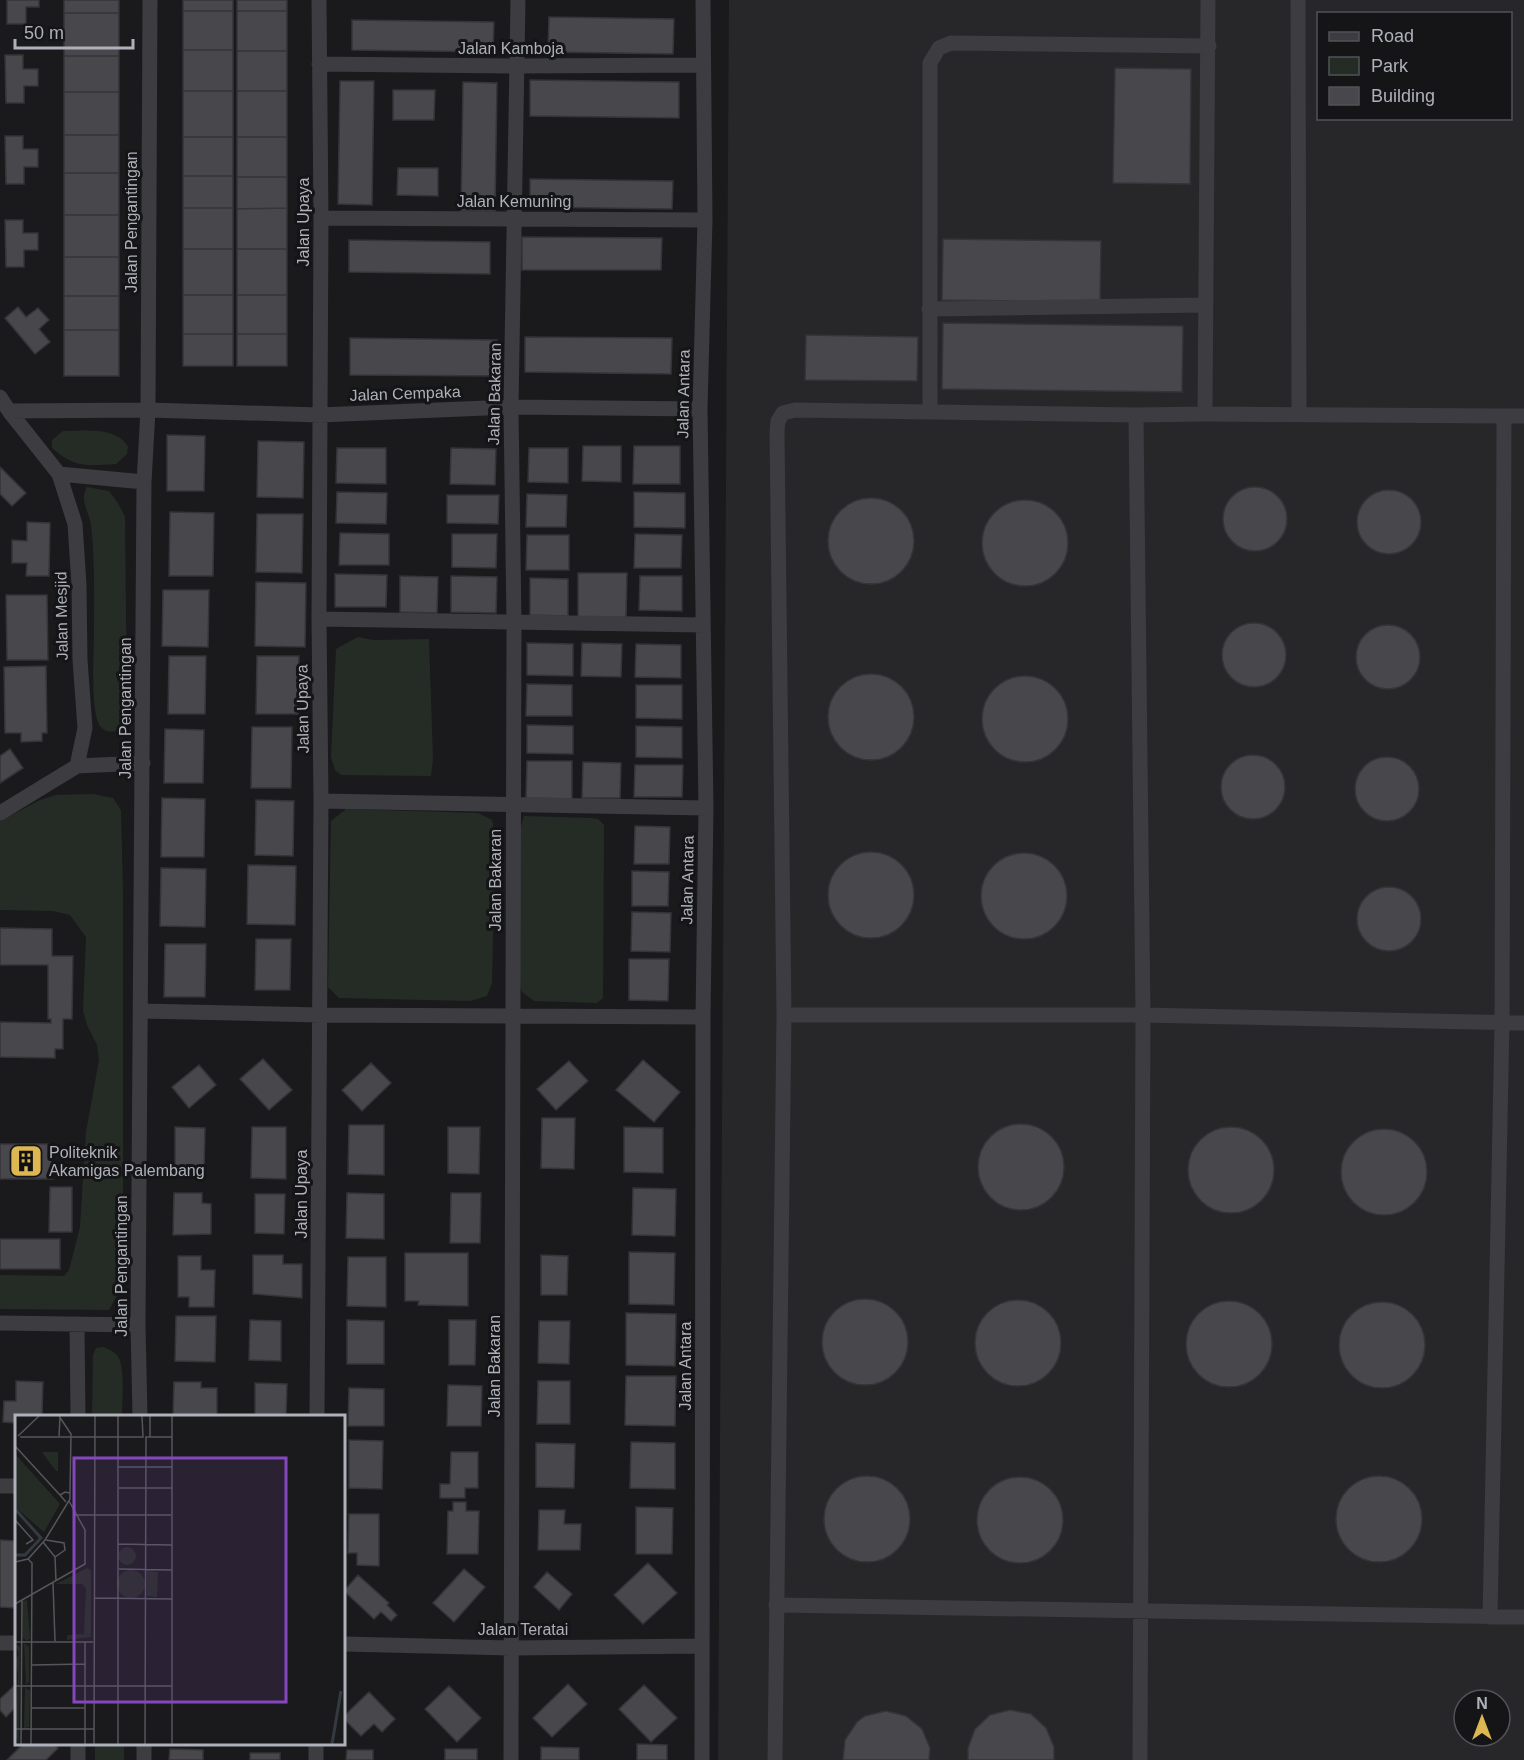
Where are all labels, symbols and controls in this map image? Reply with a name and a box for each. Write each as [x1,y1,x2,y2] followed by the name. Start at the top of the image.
[15,12,134,50] scale bar
[1317,12,1512,120] legend
[24,23,64,43] text: 50 m
[1371,26,1414,46] text: Road
[458,40,564,57] street label: Jalan Kamboja
[1371,56,1409,76] text: Park
[1371,86,1435,106] text: Building
[123,151,140,293] street label: Jalan Pengantingan
[295,177,312,266] street label: Jalan Upaya
[457,193,571,210] street label: Jalan Kemuning
[485,343,504,445] street label: Jalan Bakaran
[674,349,693,439] street label: Jalan Antara
[349,383,461,404] street label: Jalan Cempaka
[52,571,71,661] street label: Jalan Mesjid
[117,637,134,779] street label: Jalan Pengantingan
[293,664,312,754] street label: Jalan Upaya
[487,829,504,931] street label: Jalan Bakaran
[678,835,697,925] street label: Jalan Antara
[8,1143,44,1179] building icon: Politeknik Akamigas Palembang
[49,1144,205,1179] place label: Politeknik Akamigas Palembang
[293,1149,310,1238] street label: Jalan Upaya
[113,1195,130,1337] street label: Jalan Pengantingan
[486,1315,503,1417] street label: Jalan Bakaran
[677,1321,694,1410] street label: Jalan Antara
[15,1415,345,1745] inset map
[478,1621,568,1638] street label: Jalan Teratai
[1452,1688,1512,1748] north arrow
[1476,1695,1488,1712] text: N

